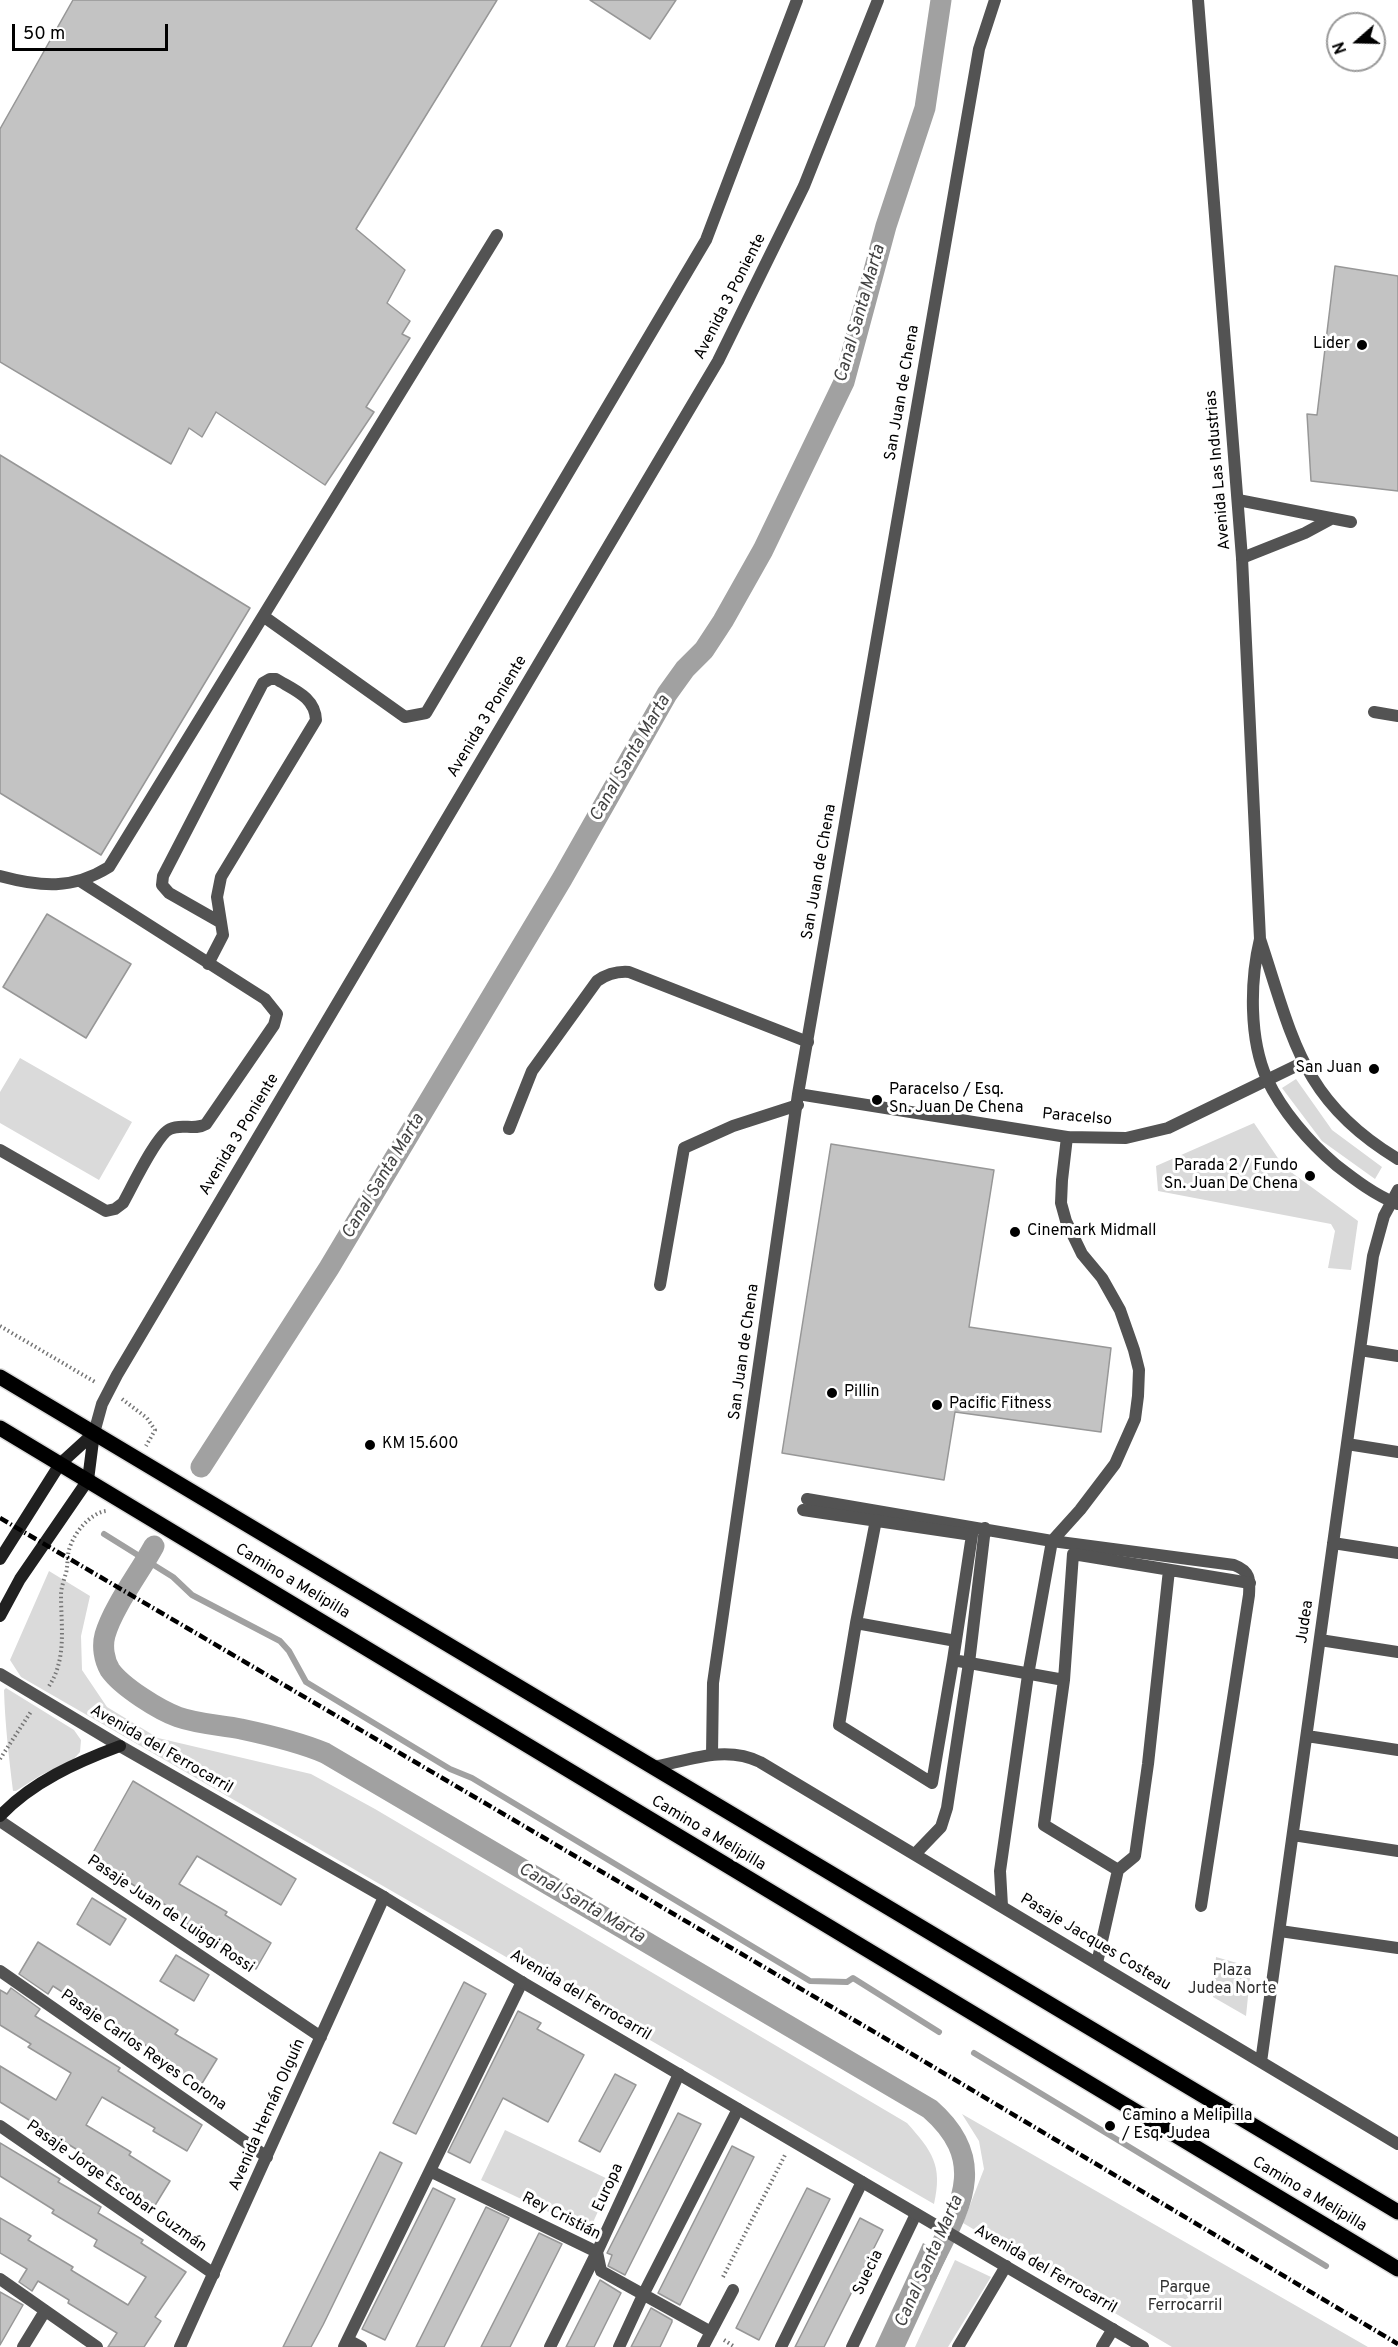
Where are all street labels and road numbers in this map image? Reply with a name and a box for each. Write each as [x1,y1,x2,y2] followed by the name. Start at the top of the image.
[691,231,771,363] street label: Avenida 3 Poniente
[882,324,924,462] street label: San Juan de Chena
[1202,389,1236,551] street label: Avenida Las Industrias
[444,653,532,781] street label: Avenida 3 Poniente
[799,803,841,941] street label: San Juan de Chena
[196,1071,284,1199] street label: Avenida 3 Poniente
[1041,1105,1113,1131] street label: Paracelso
[726,1283,764,1421] street label: San Juan de Chena
[231,1540,353,1624] street label: Camino a Melipilla
[1293,1599,1319,1645] street label: Judea
[86,1701,236,1799] street label: Avenida del Ferrocarril
[647,1792,769,1876] street label: Camino a Melipilla
[83,1852,257,1978] street label: Pasaje Juan de Luiggi Rossi
[1016,1890,1174,1996] street label: Pasaje Jacques Costeau
[506,1946,654,2046] street label: Avenida del Ferrocarril
[56,1986,230,2116] street label: Pasaje Carlos Reyes Corona
[226,2036,310,2194] street label: Avenida Hernán Olguín
[22,2117,210,2257] street label: Pasaje Jorge Escobar Guzmán
[1248,2153,1370,2237] street label: Camino a Melipilla
[590,2161,628,2215] street label: Europa
[518,2189,604,2245] street label: Rey Cristián
[970,2221,1120,2319] street label: Avenida del Ferrocarril
[850,2247,888,2299] street label: Suecia

